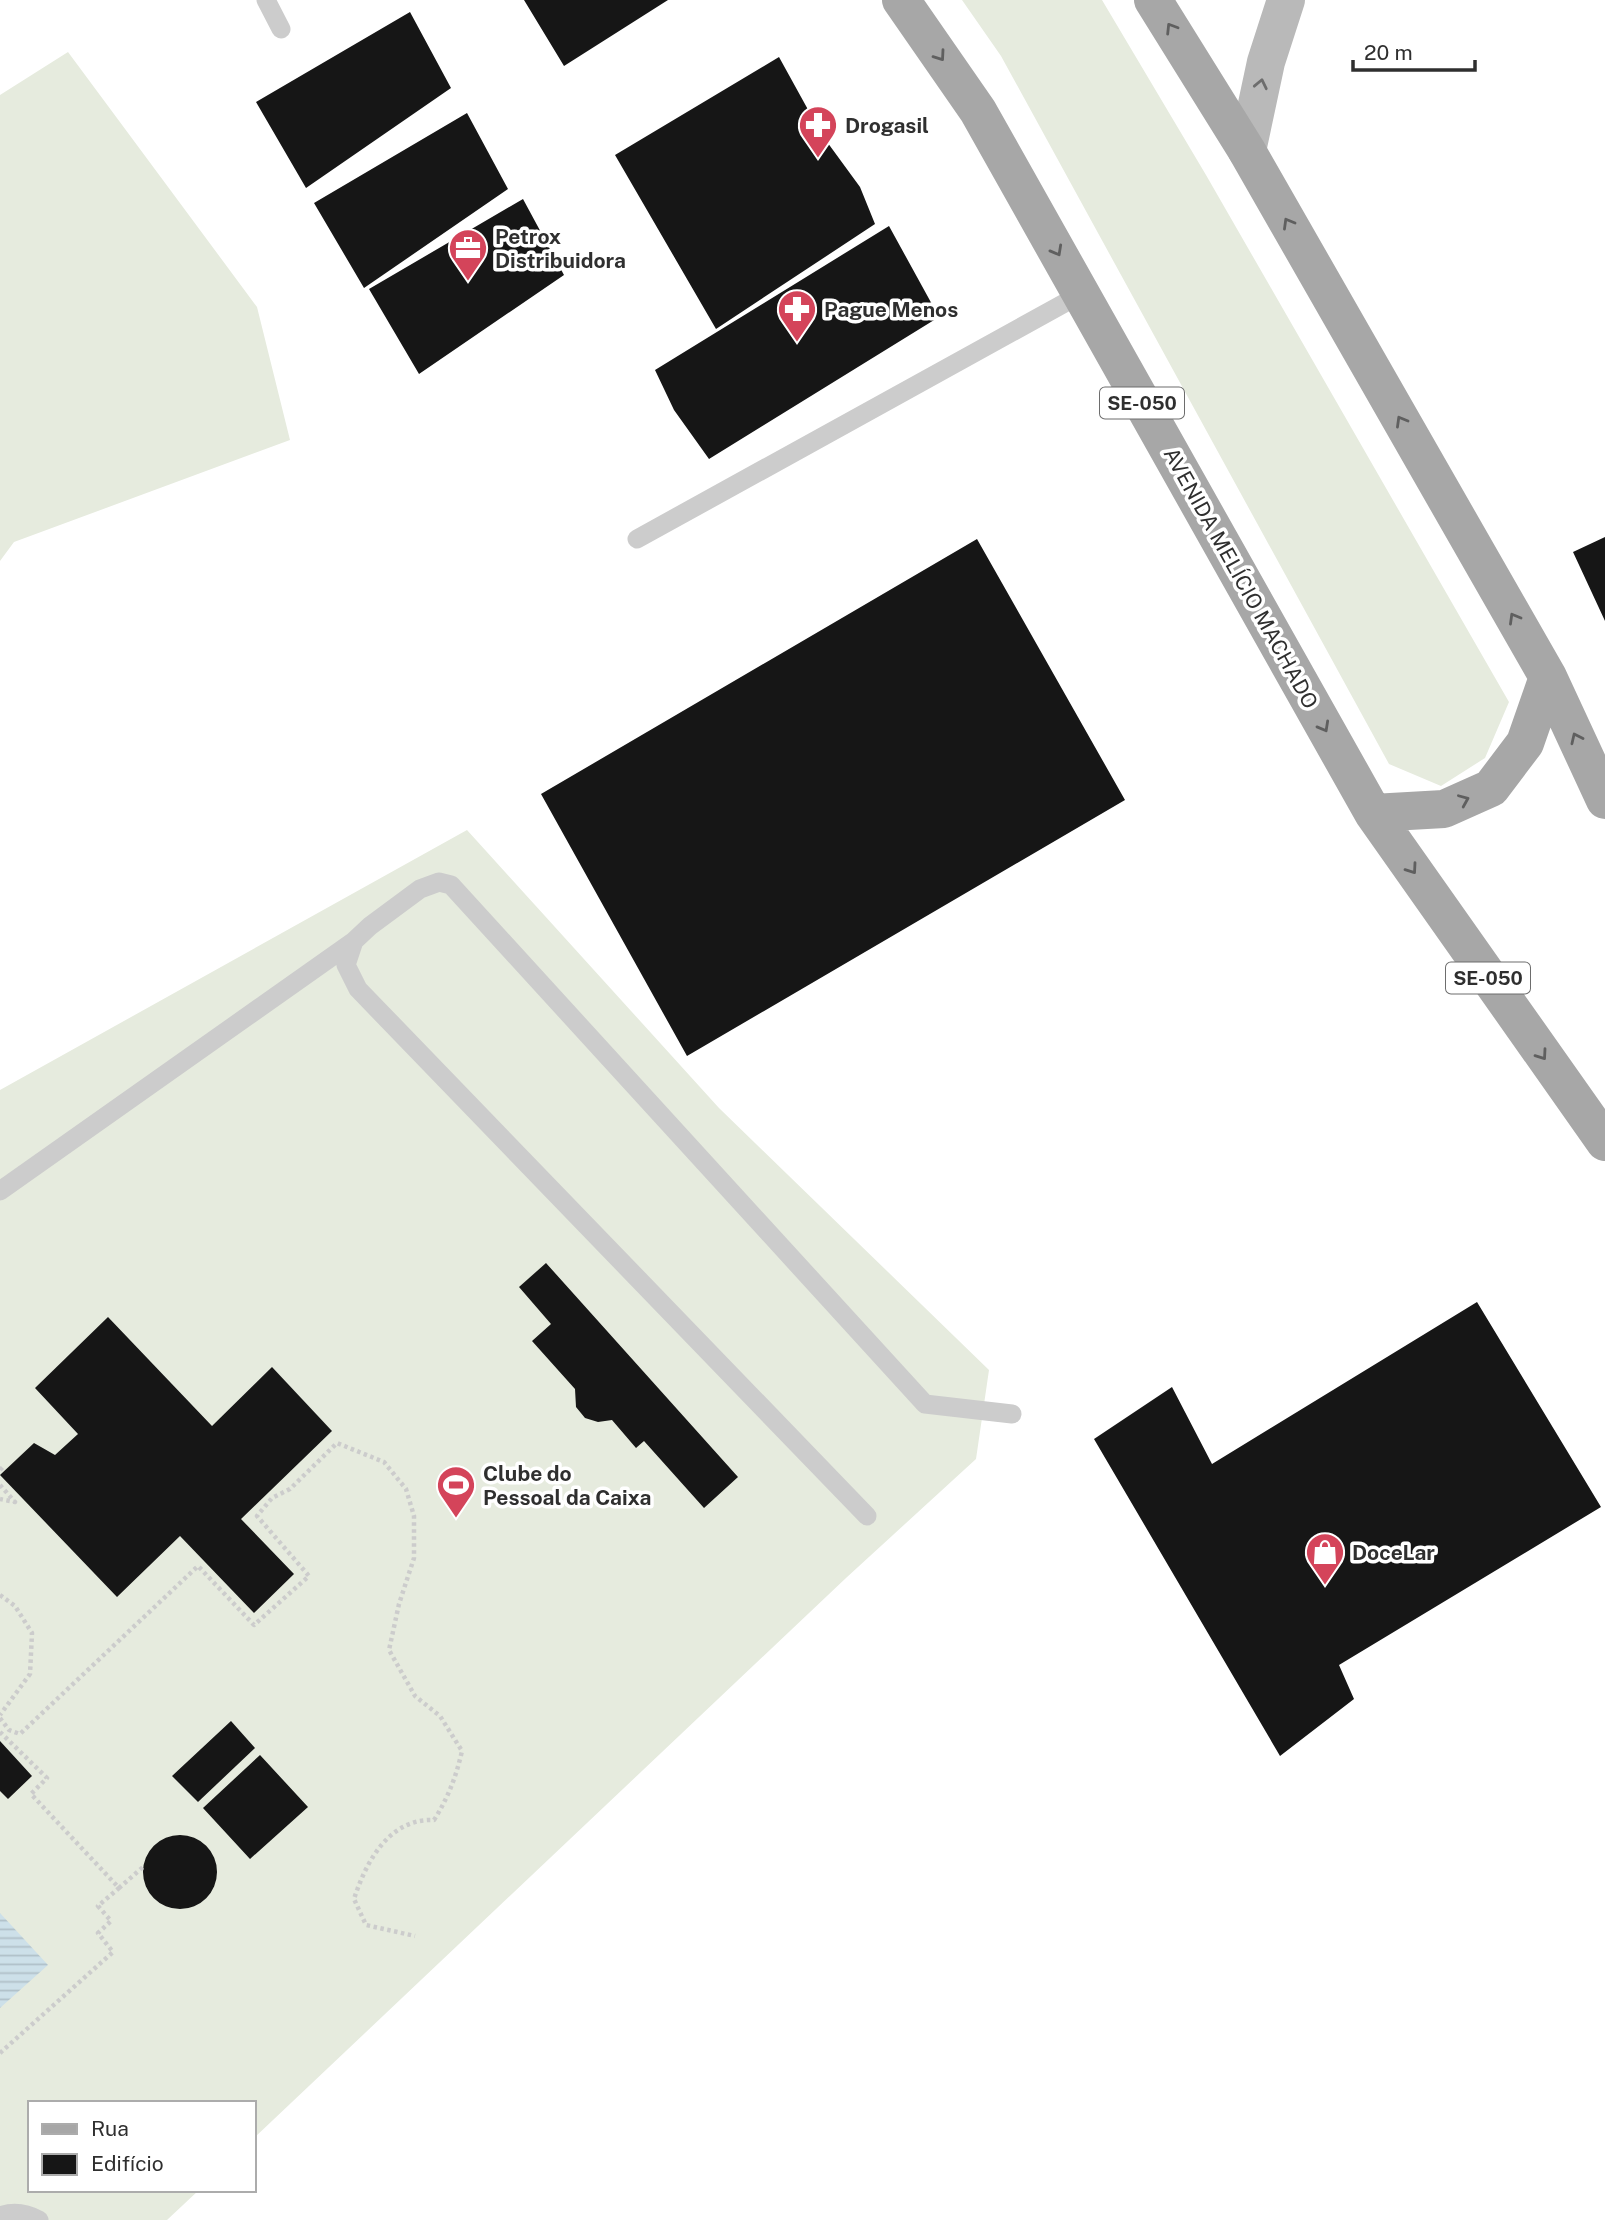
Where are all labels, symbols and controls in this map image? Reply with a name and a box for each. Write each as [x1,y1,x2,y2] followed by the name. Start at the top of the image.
[1166,23,1179,36] one-way arrow
[1353,28,1476,72] scale bar
[1364,40,1413,65] text: 20 m
[932,48,944,61] one-way arrow
[1253,78,1268,90] one-way arrow
[797,104,839,159] pharmacy icon: Drogasil
[845,113,929,138] place label: Drogasil
[1283,218,1296,231] one-way arrow
[495,224,626,273] place label: Petrox Distribuidora
[447,227,489,282] office icon: Petrox Distribuidora
[1049,244,1062,256] one-way arrow
[776,288,818,343] pharmacy icon: Pague Menos
[824,297,958,322] place label: Pague Menos
[1100,388,1184,418] road number: SE-050
[1396,415,1409,428] one-way arrow
[1159,443,1323,713] street label: AVENIDA MELÍCIO MACHADO
[1509,613,1522,626] one-way arrow
[1316,719,1329,732] one-way arrow
[1571,733,1585,746] one-way arrow
[1456,794,1469,808] one-way arrow
[1404,861,1416,874] one-way arrow
[1446,962,1530,994] road number: SE-050
[1534,1047,1546,1060] one-way arrow
[483,1461,651,1510] place label: Clube do Pessoal da Caixa
[435,1464,477,1519] sports icon: Clube do Pessoal da Caixa
[1304,1531,1346,1586] shop icon: DoceLar
[1352,1540,1435,1565] place label: DoceLar
[28,2101,256,2192] legend
[91,2116,129,2141] text: Rua
[91,2151,164,2176] text: Edifício

